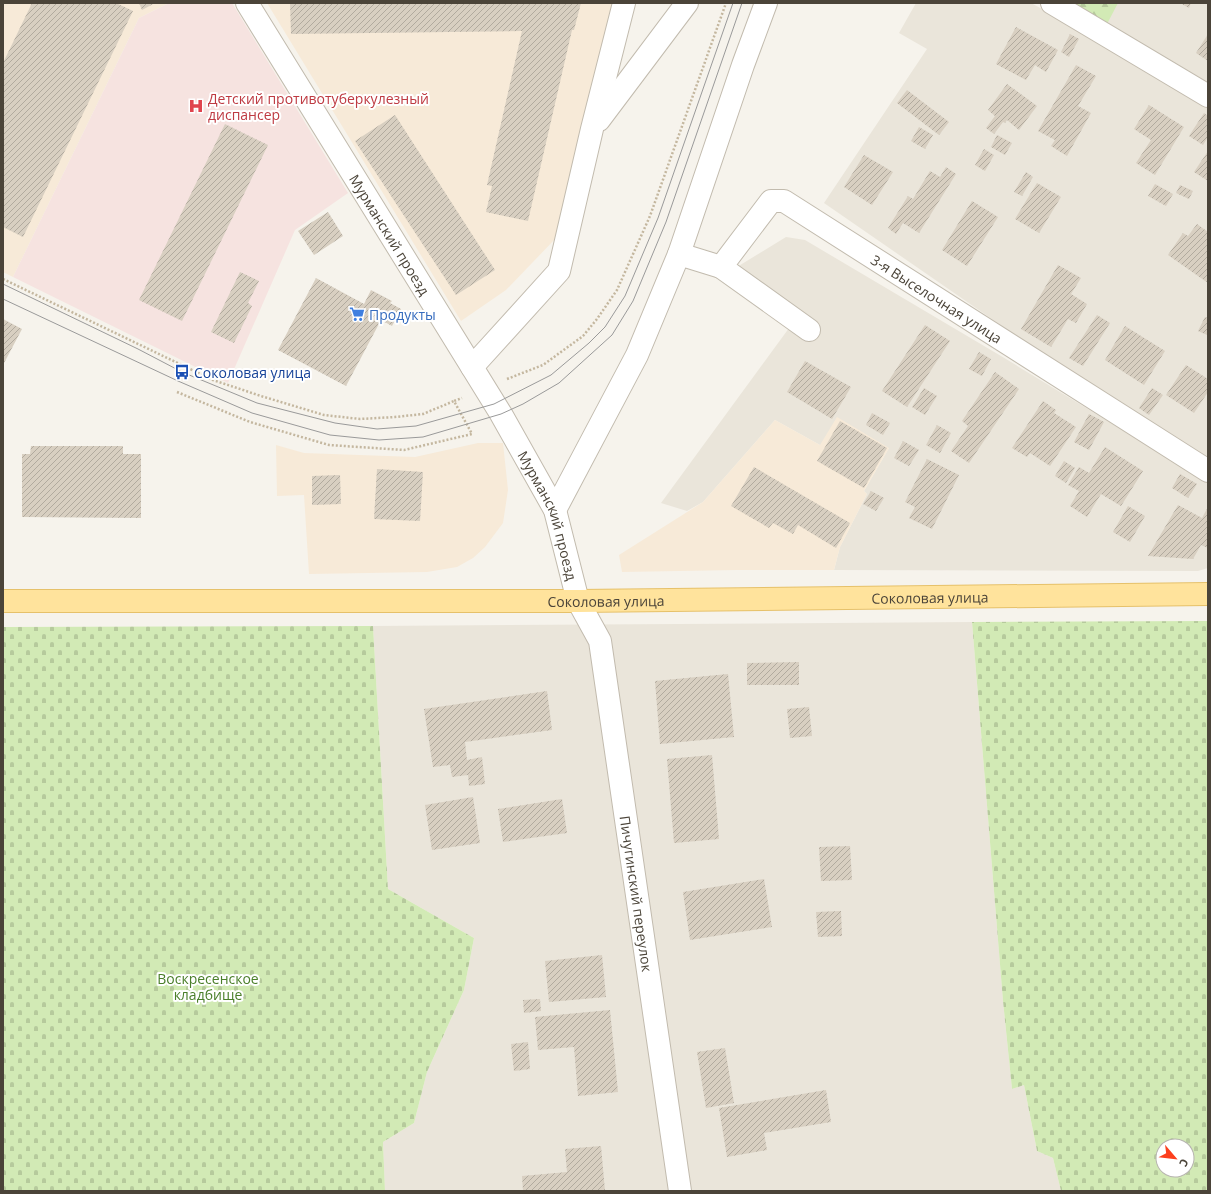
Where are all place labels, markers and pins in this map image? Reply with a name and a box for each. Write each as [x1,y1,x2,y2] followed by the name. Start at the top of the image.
[208,89,429,124] place label: Детский противотуберкулезный диспансер
[187,97,205,115] hospital icon: Детский противотуберкулезный диспансер
[348,305,366,323] supermarket icon: Продукты
[369,305,436,324] place label: Продукты
[173,363,191,381] bus stop icon: Соколовая улица
[194,363,311,382] place label: Соколовая улица

